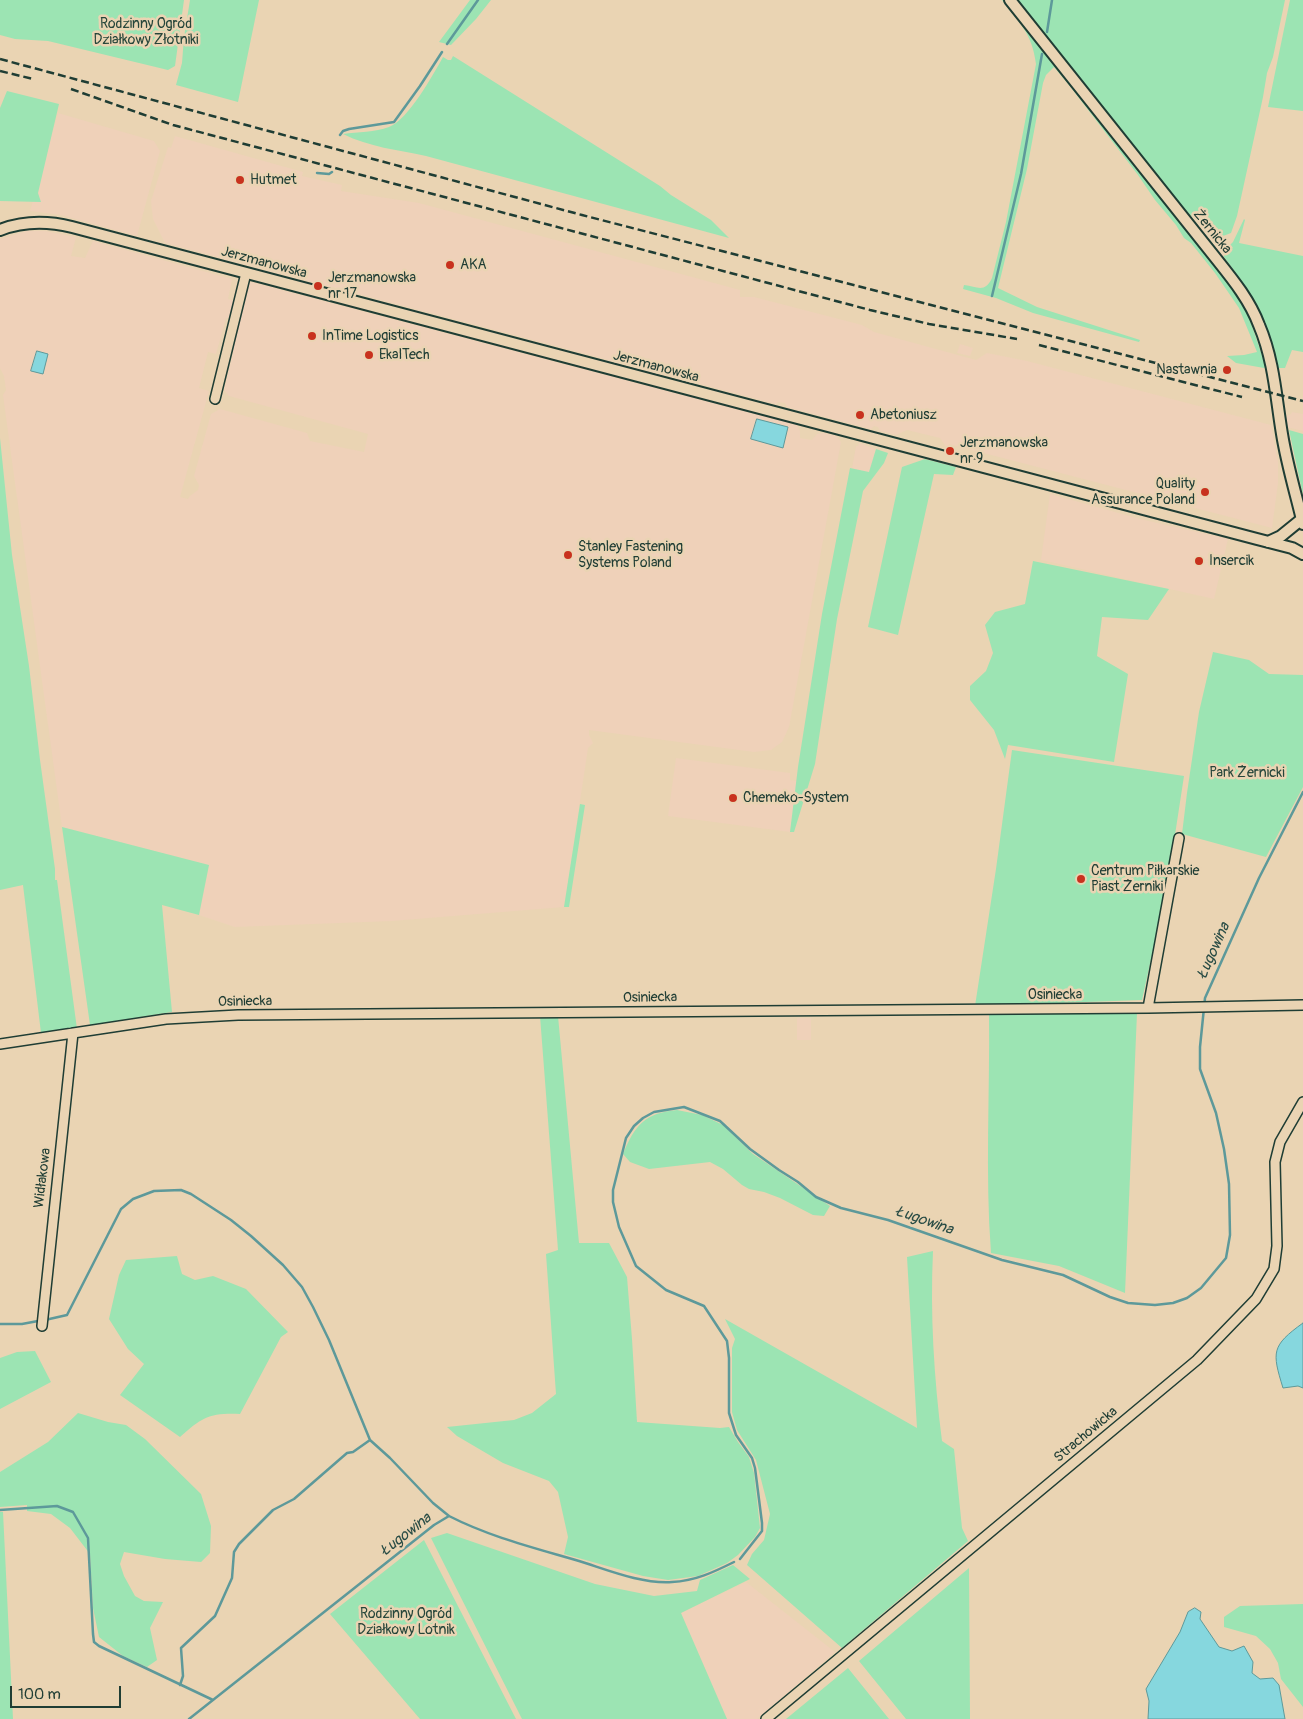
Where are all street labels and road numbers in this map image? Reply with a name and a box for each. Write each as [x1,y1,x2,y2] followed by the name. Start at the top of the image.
[1189,207,1235,257] street label: Żernicka
[219,243,309,283] street label: Jerzmanowska
[611,347,701,387] street label: Jerzmanowska
[1028,987,1082,1003] street label: Osiniecka
[623,989,677,1007] street label: Osiniecka
[218,993,272,1011] street label: Osiniecka
[31,1147,55,1209] street label: Widłakowa
[1051,1404,1121,1466] street label: Strachowicka

